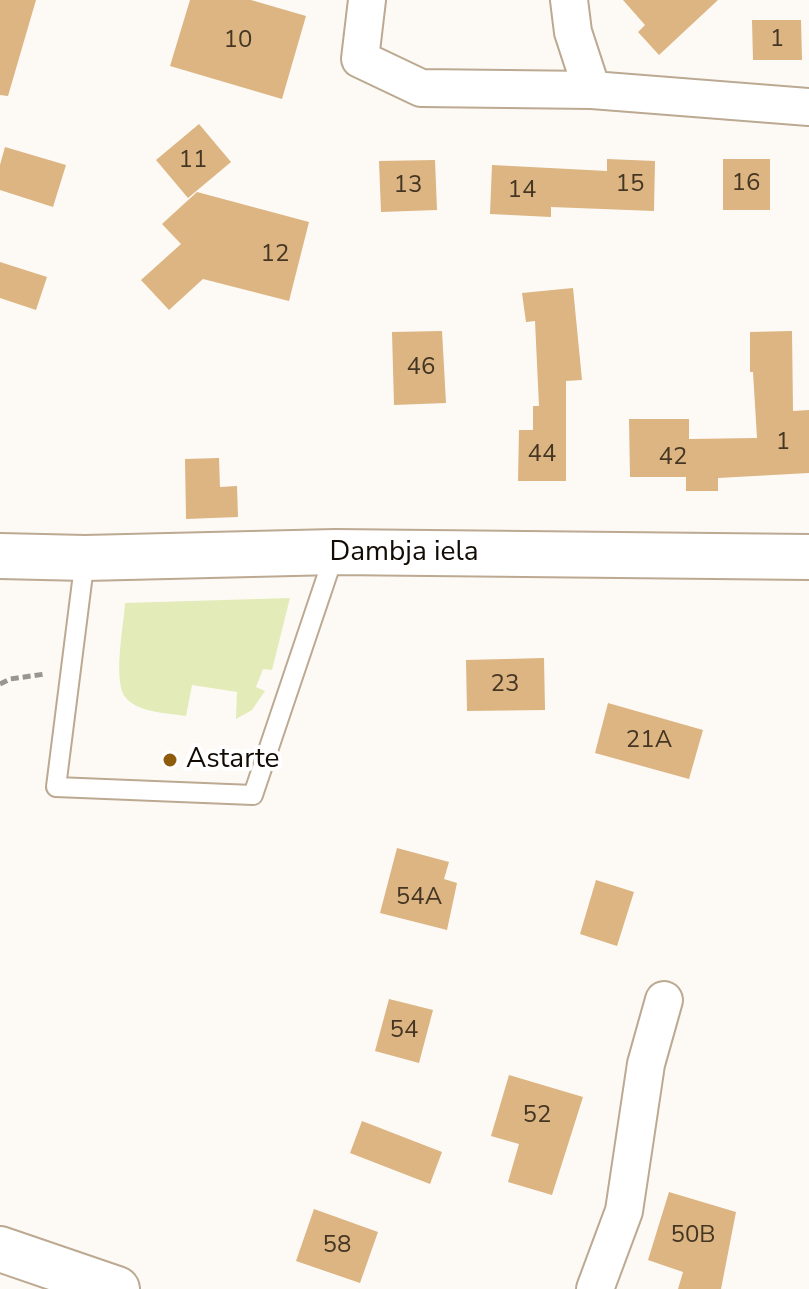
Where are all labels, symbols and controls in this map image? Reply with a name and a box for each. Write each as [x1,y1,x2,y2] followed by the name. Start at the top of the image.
[770,26,784,54] house number: 1
[224,27,252,55] house number: 10
[179,147,207,175] house number: 11
[732,170,760,198] house number: 16
[616,171,644,199] house number: 15
[394,172,422,200] house number: 13
[508,177,536,205] house number: 14
[261,241,289,269] house number: 12
[407,354,435,382] house number: 46
[776,429,790,457] house number: 1
[528,441,556,469] house number: 44
[659,444,687,472] house number: 42
[329,536,479,570] street label: Dambja iela
[491,671,519,699] house number: 23
[626,727,672,755] house number: 21A
[186,743,280,777] place label: Astarte
[161,751,179,769] marker: Astarte
[396,884,442,912] house number: 54A
[390,1017,418,1045] house number: 54
[523,1102,551,1130] house number: 52
[670,1222,716,1250] house number: 50B
[323,1232,351,1260] house number: 58

